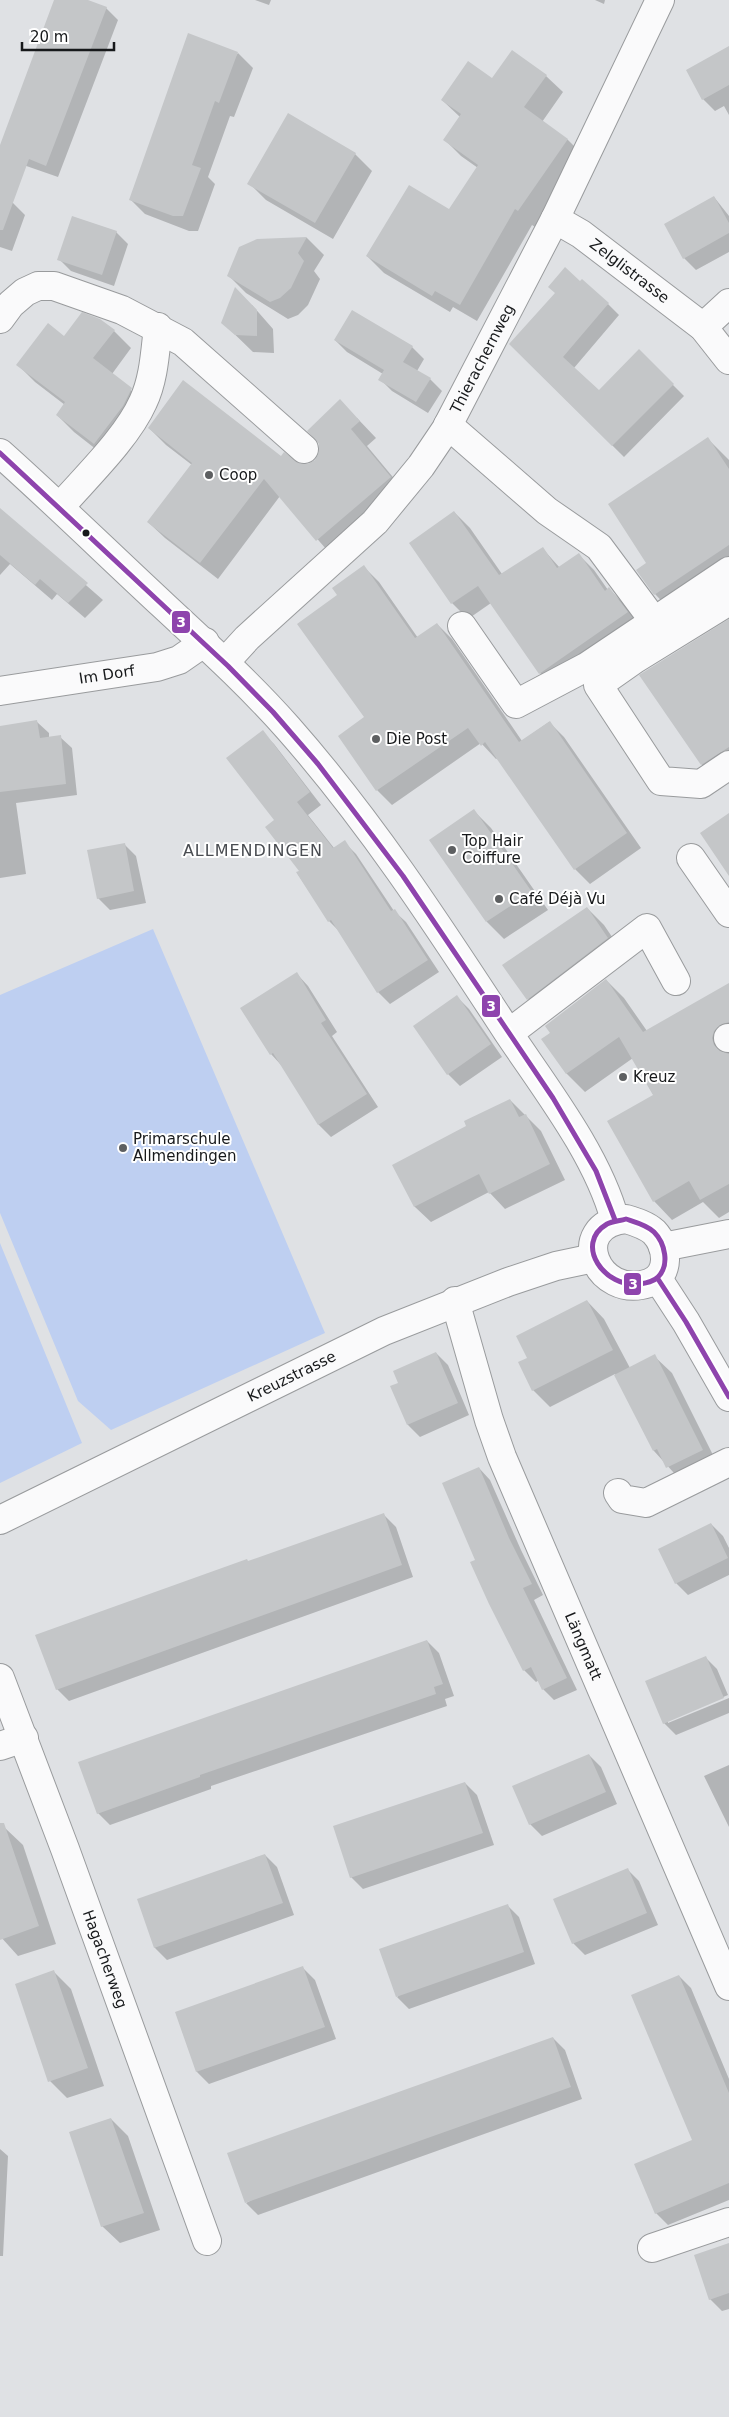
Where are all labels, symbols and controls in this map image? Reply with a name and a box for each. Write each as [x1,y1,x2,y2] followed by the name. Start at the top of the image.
[22,20,115,52] scale bar
[30,28,68,46] text: 20 m
[586,235,673,307] street label: Zelglistrasse
[446,301,518,418] street label: Thierachernweg
[219,466,257,484] place label: Coop
[203,469,215,481] marker: Coop
[81,528,91,538] unlabelled marker
[171,610,191,634] line badge: 3
[176,614,186,630] text: 3
[78,661,137,688] street label: Im Dorf
[386,730,447,748] place label: Die Post
[370,733,382,745] marker: Die Post
[461,832,524,867] place label: Top Hair Coiffure
[183,841,323,860] district label: ALLMENDINGEN
[446,844,458,856] marker: Top Hair Coiffure
[509,890,606,908] place label: Café Déjà Vu
[493,893,505,905] marker: Café Déjà Vu
[481,994,501,1018] line badge: 3
[486,998,496,1014] text: 3
[633,1068,675,1086] place label: Kreuz
[617,1071,629,1083] marker: Kreuz
[133,1130,236,1165] place label: Primarschule Allmendingen
[117,1142,129,1154] marker: Primarschule Allmendingen
[623,1272,642,1296] line badge: 3
[628,1276,638,1292] text: 3
[244,1347,339,1406] street label: Kreuzstrasse
[561,1610,606,1683] street label: Längmatt
[79,1907,131,2011] street label: Hagacherweg

